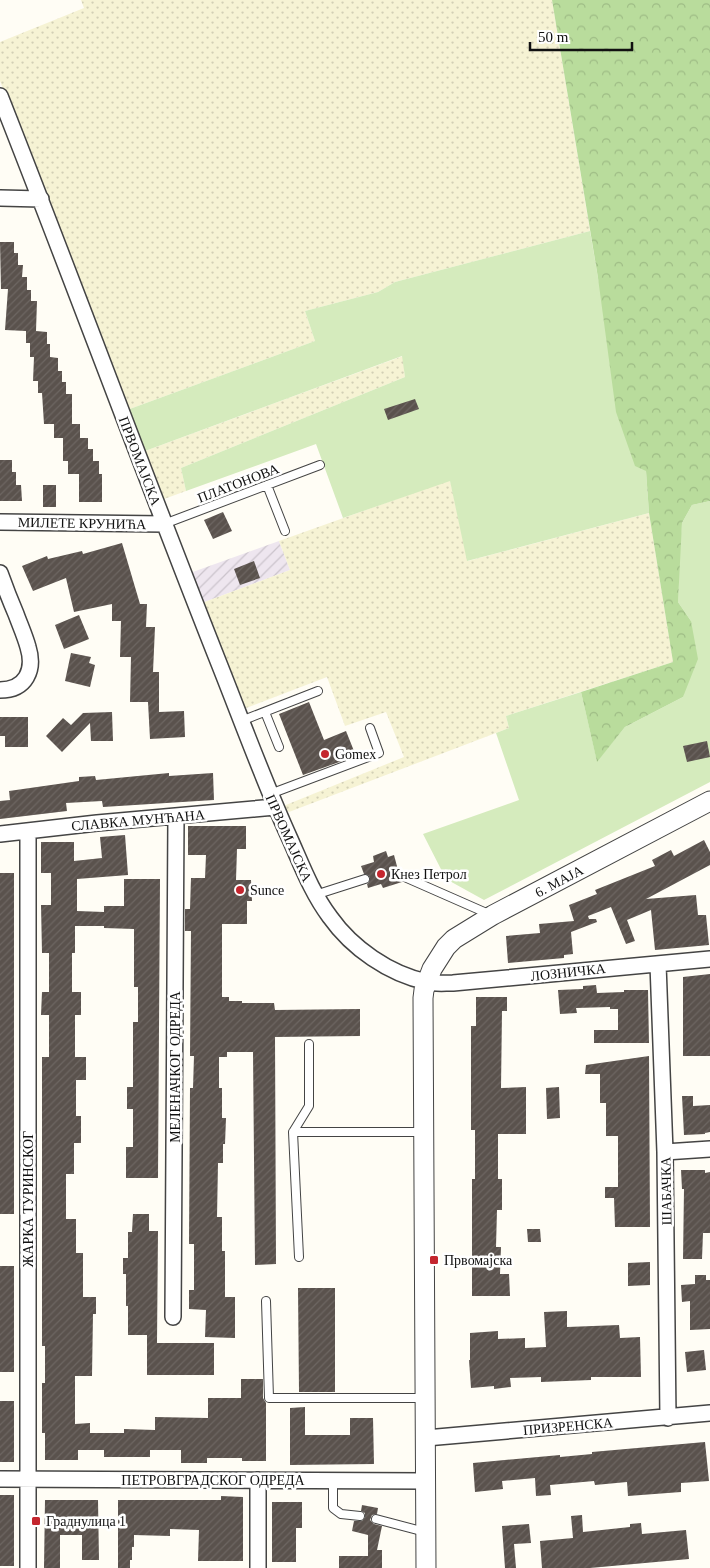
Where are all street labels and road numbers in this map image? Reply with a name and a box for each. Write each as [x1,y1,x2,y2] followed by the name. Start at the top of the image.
[116,415,164,509] street label: ПРВОМАЈСКА
[195,461,282,506] street label: ПЛАТОНОВА
[18,515,147,532] street label: МИЛЕТЕ КРУНИЋА
[263,792,315,885] street label: ПРВОМАЈСКА
[71,807,206,834] street label: СЛАВКА МУНЋАНА
[533,862,587,900] street label: 6. МАЈА
[530,961,607,984] street label: ЛОЗНИЧКА
[168,990,183,1143] street label: МЕЛЕНАЧКОГ ОДРЕДА
[21,1131,36,1267] street label: ЖАРКА ТУРИНСКОГ
[658,1156,675,1225] street label: ШАБАЧКА
[522,1415,615,1438] street label: ПРИЗРЕНСКА
[121,1473,306,1488] street label: ПЕТРОВГРАДСКОГ ОДРЕДА

